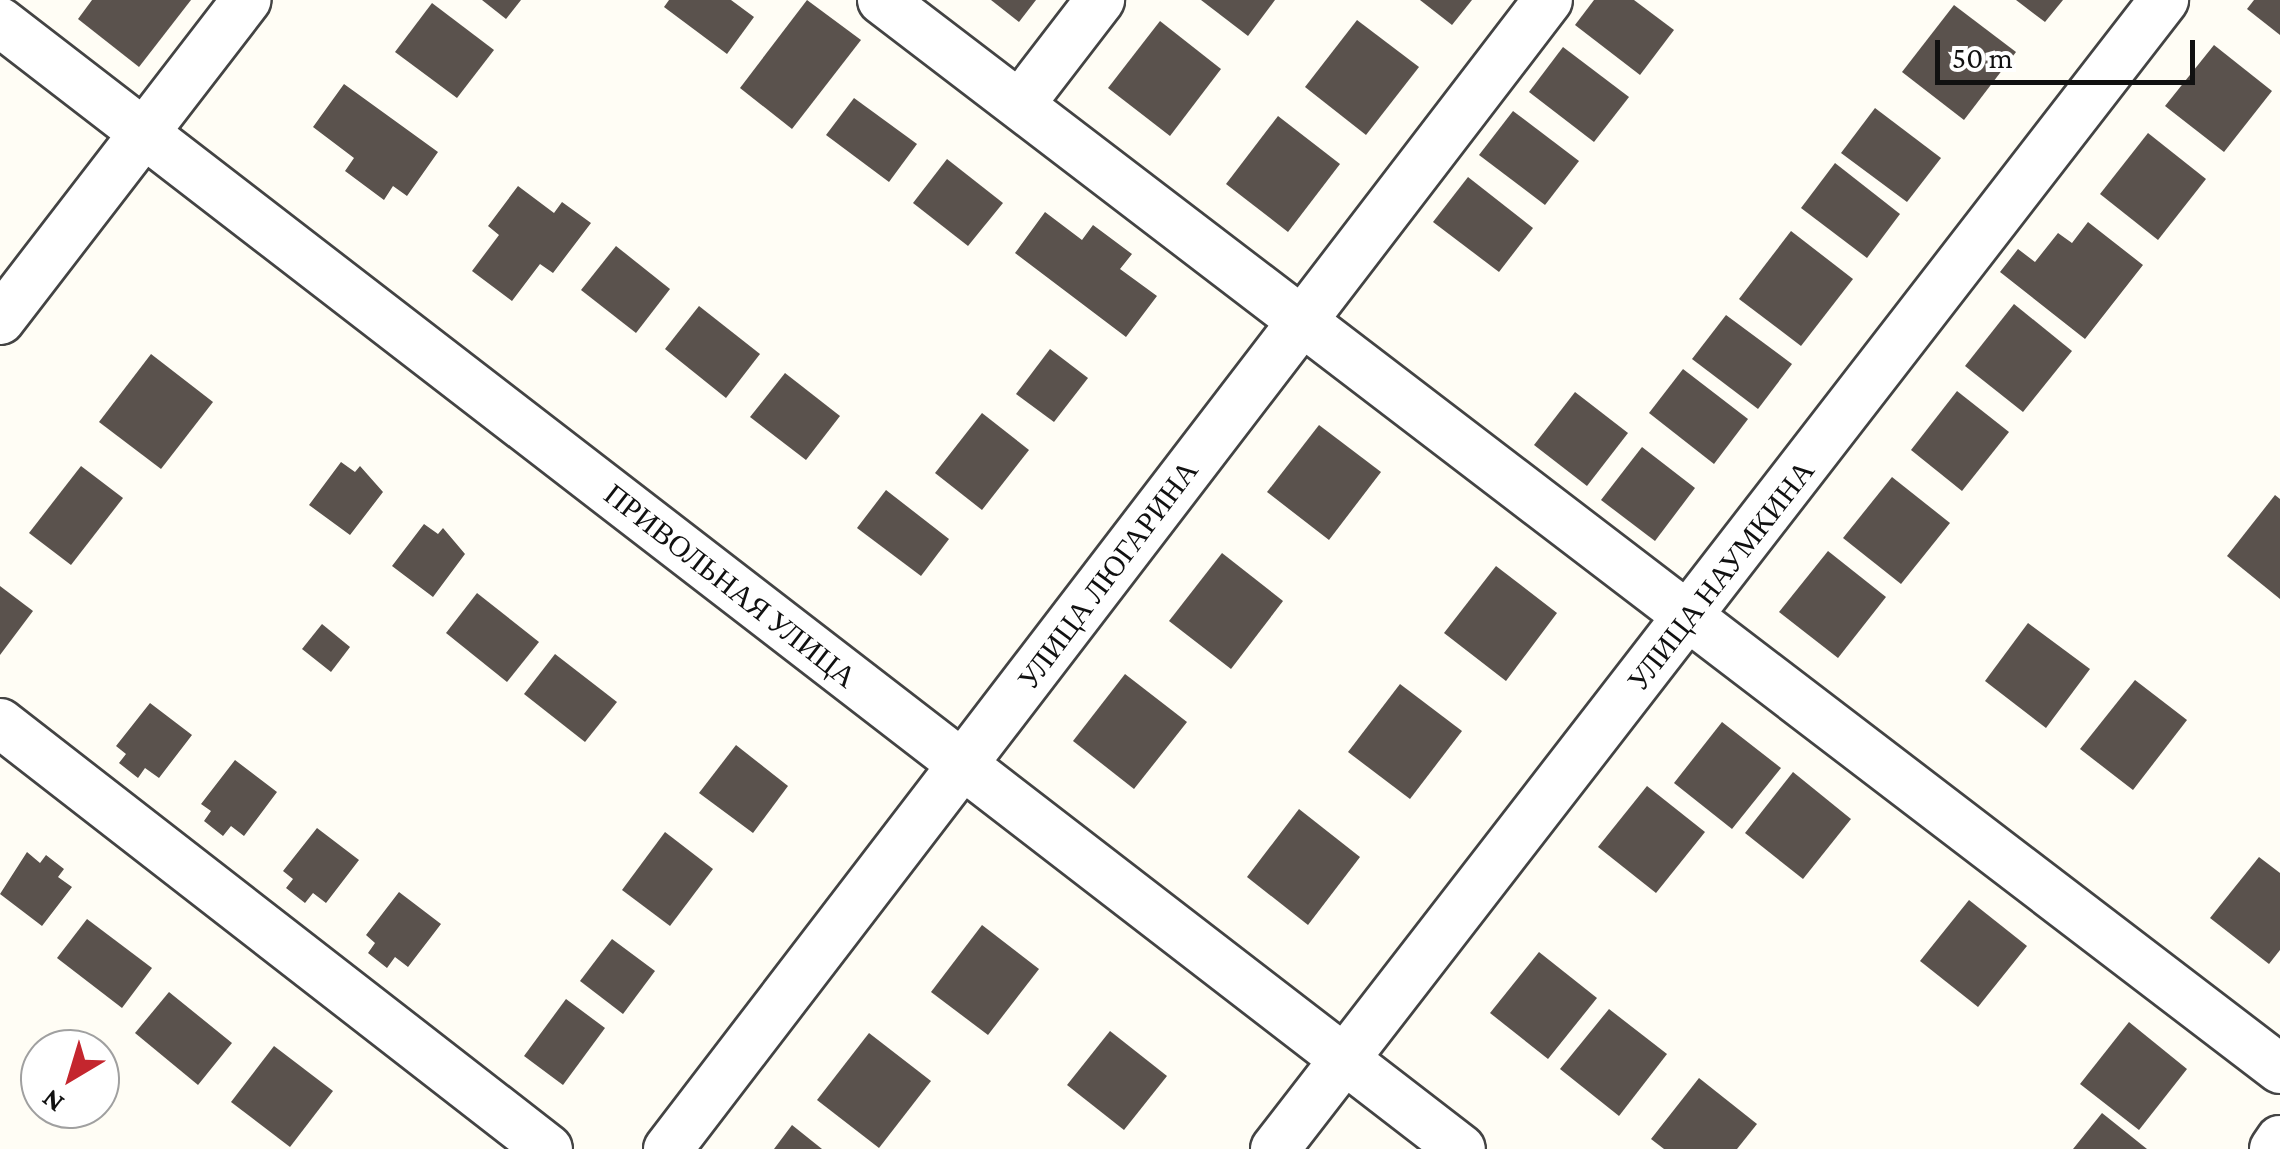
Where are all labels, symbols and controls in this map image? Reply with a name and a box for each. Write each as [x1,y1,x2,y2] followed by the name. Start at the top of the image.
[1940,20,2200,82] scale bar
[1952,41,2013,74] text: 50 m
[1010,453,1206,697] street label: УЛИЦА ЛЮГАРИНА
[1620,454,1822,698] street label: УЛИЦА НАУМКИНА
[597,476,863,696] street label: ПРИВОЛЬНАЯ УЛИЦА
[20,1029,120,1129] north arrow
[35,1083,70,1120] text: N

